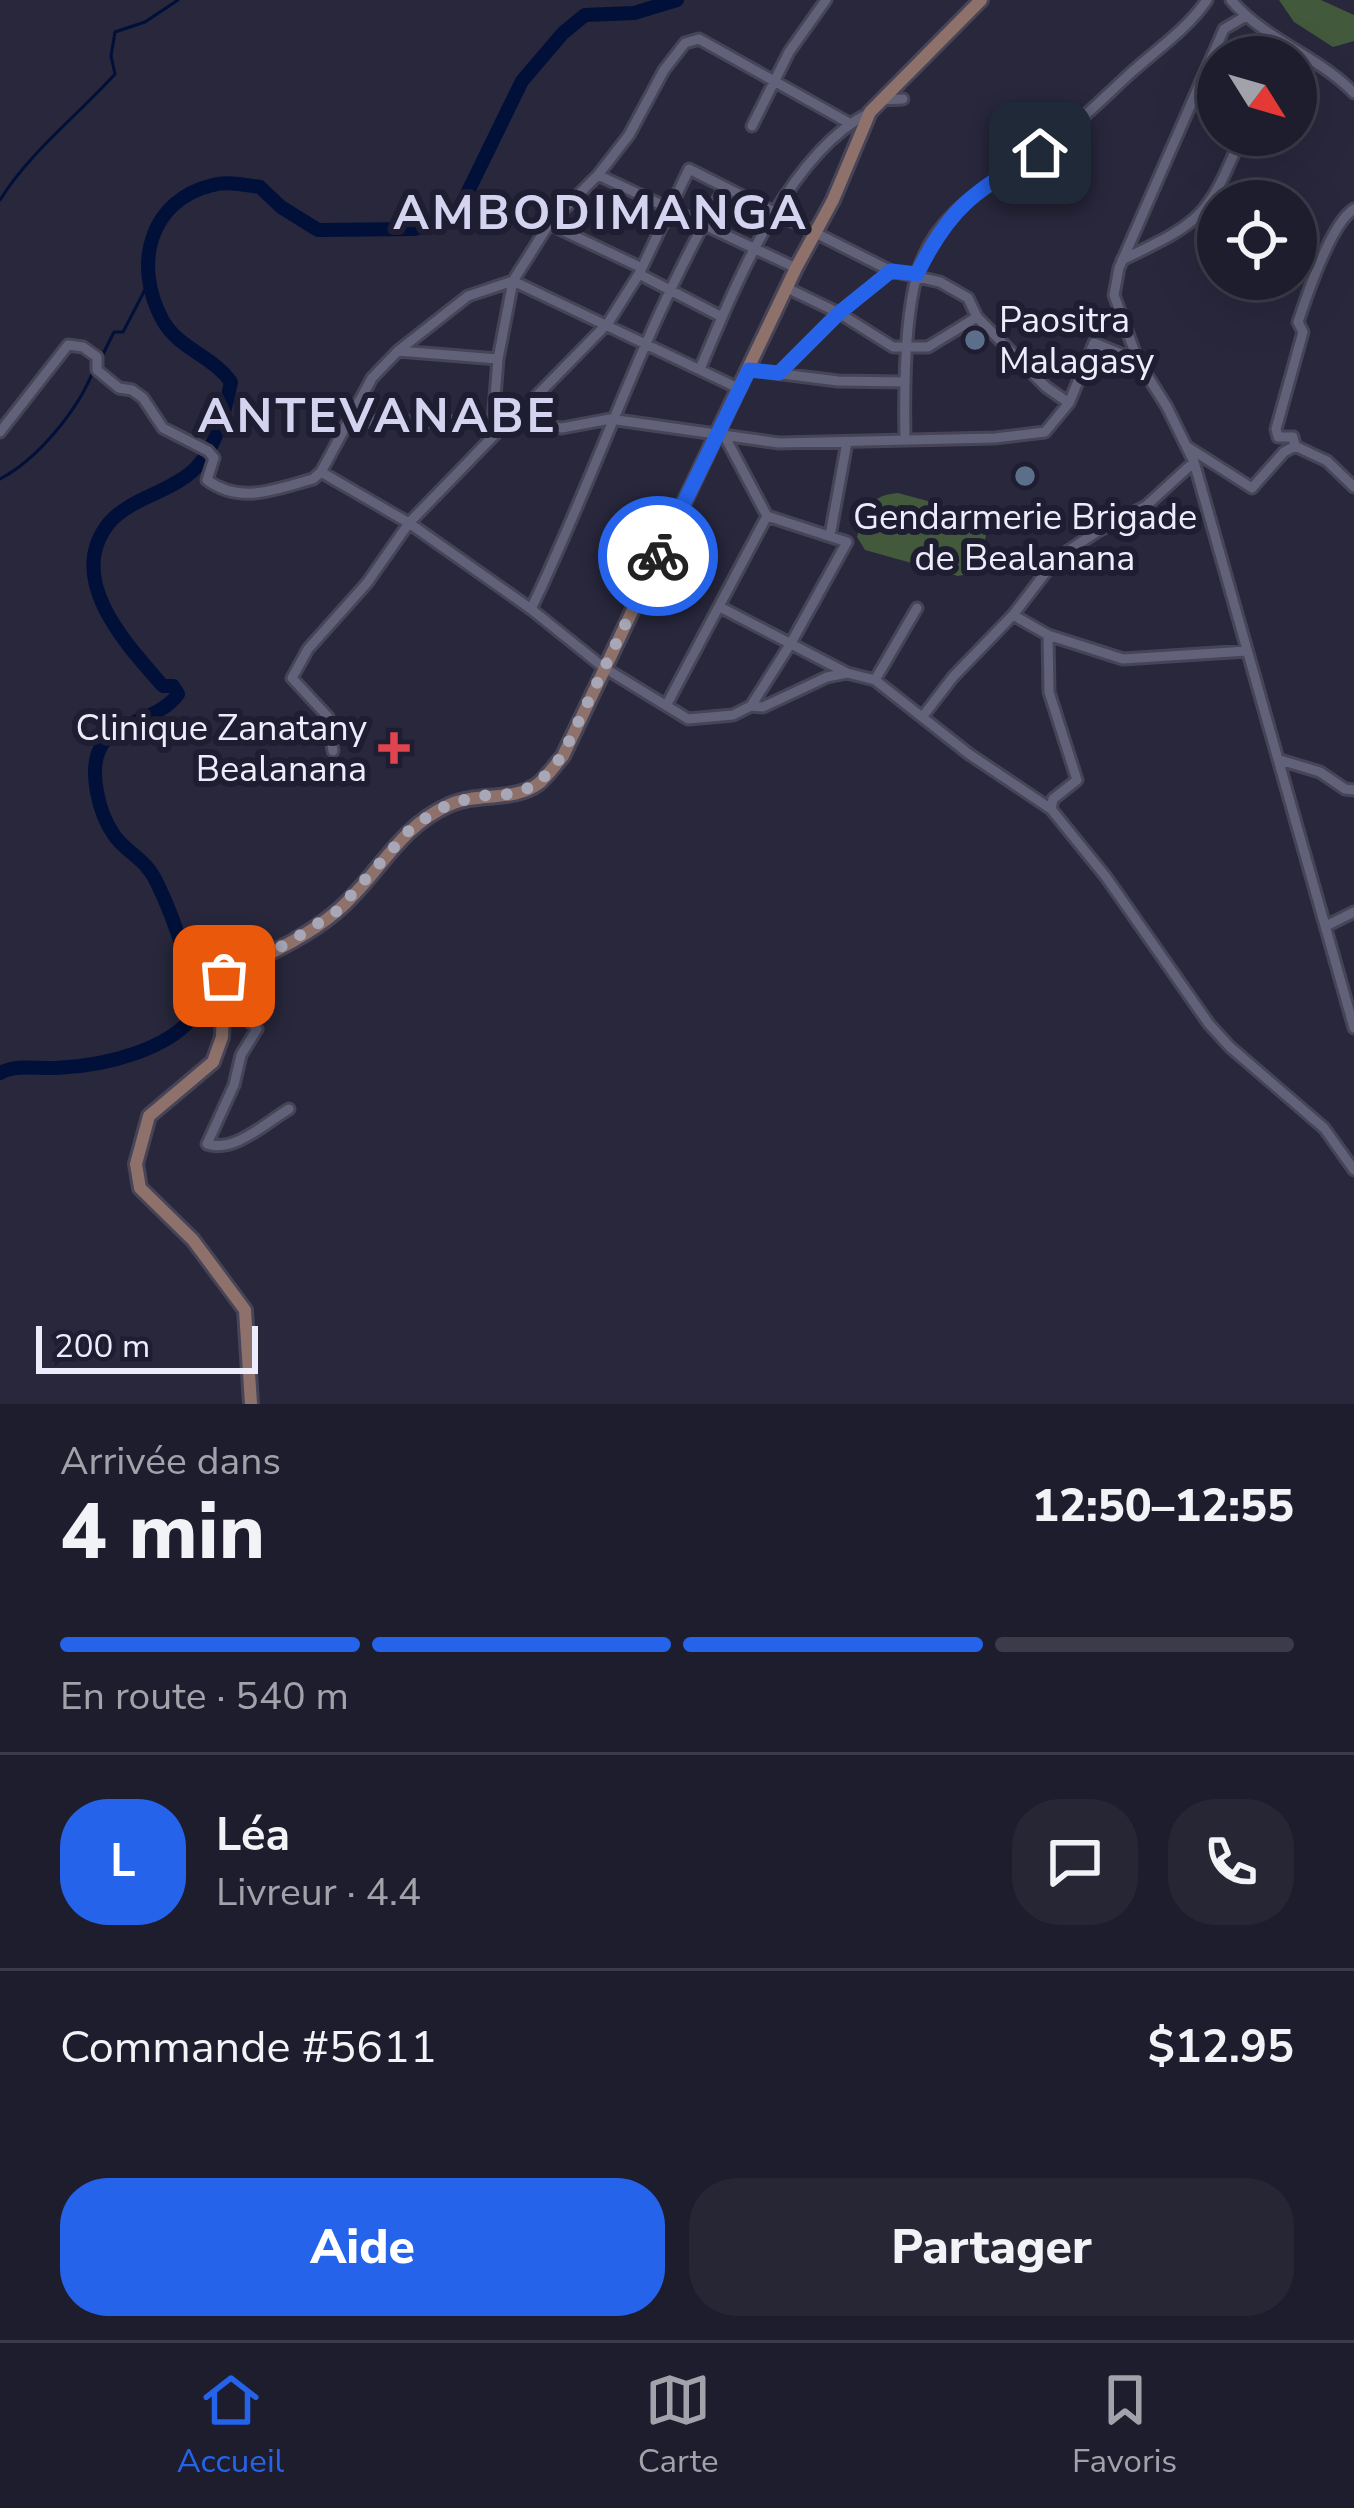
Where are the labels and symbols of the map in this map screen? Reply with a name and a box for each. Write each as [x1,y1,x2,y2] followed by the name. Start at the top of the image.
[1197,36,1317,156] north arrow
[989,102,1091,204] pin
[393,180,809,246] district label: AMBODIMANGA
[999,296,1155,386] place label: Paositra Malagasy
[962,327,988,353] marker: Paositra Malagasy
[198,383,558,449] district label: ANTEVANABE
[1012,463,1038,489] marker: Gendarmerie Brigade de Bealanana
[853,493,1197,583] place label: Gendarmerie Brigade de Bealanana
[598,496,718,616] courier
[75,704,367,794] place label: Clinique Zanatany Bealanana
[378,732,410,764] marker: Clinique Zanatany Bealanana
[173,925,275,1027] pin
[36,1320,258,1373] scale bar

